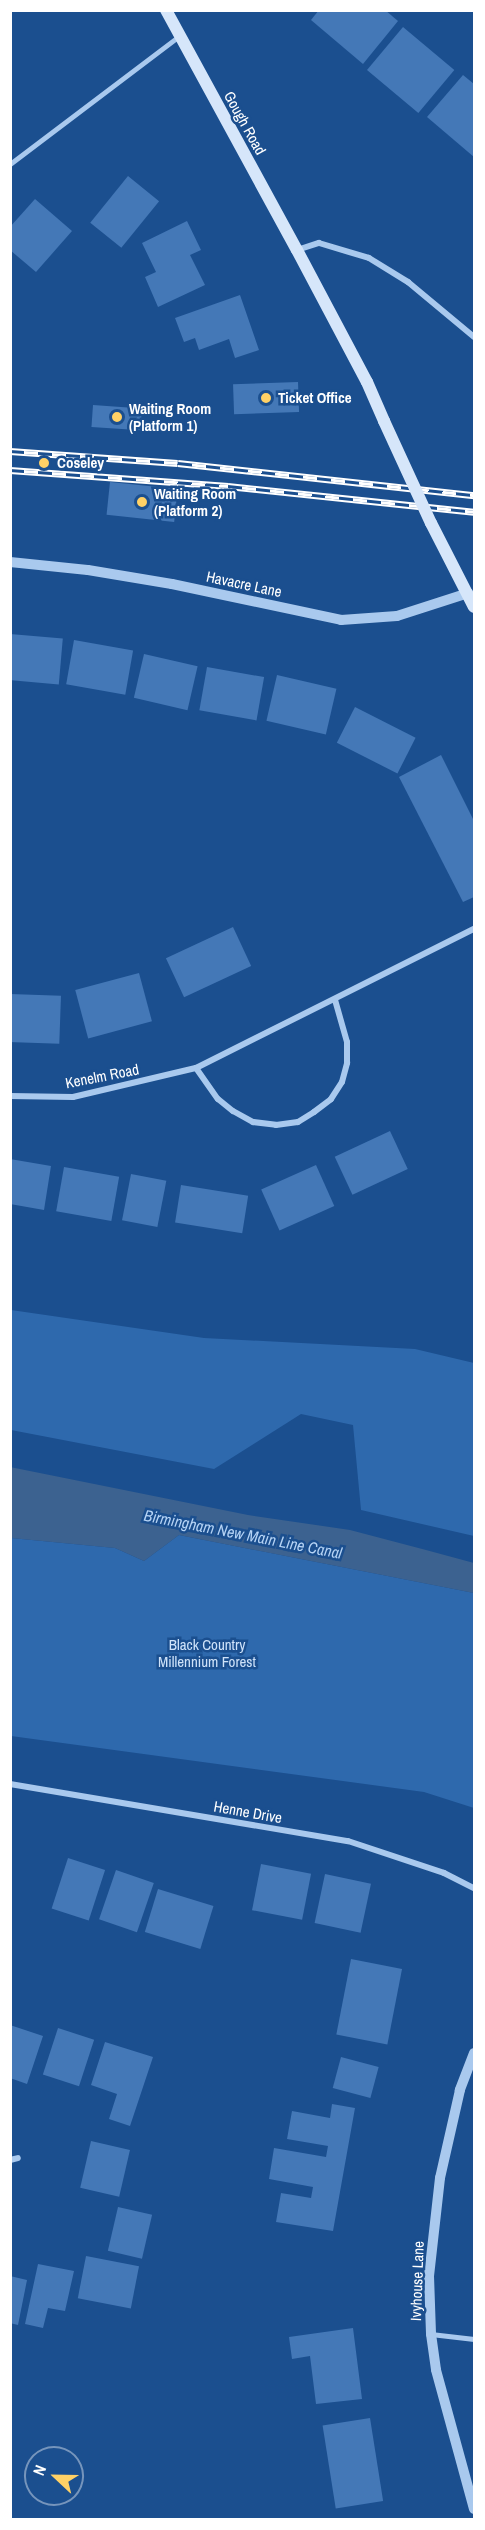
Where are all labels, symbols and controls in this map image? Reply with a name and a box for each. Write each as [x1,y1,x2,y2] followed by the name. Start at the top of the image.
[220,88,270,158] street label: Gough Road
[278,389,352,407] place label: Ticket Office
[259,391,273,405] marker: Ticket Office
[129,399,211,434] place label: Waiting Room (Platform 1)
[110,410,124,424] marker: Waiting Room (Platform 1)
[35,454,53,472] marker: Coseley
[57,454,104,472] place label: Coseley
[154,484,236,519] place label: Waiting Room (Platform 2)
[135,495,149,509] marker: Waiting Room (Platform 2)
[205,567,283,601] street label: Havacre Lane
[64,1060,140,1092] street label: Kenelm Road
[142,1505,344,1563] water label: Birmingham New Main Line Canal
[158,1635,256,1670] park label: Black Country Millennium Forest
[212,1797,284,1827] street label: Henne Drive
[407,2241,427,2321] street label: Ivyhouse Lane
[24,2446,84,2506] north arrow
[27,2461,51,2479] text: N

